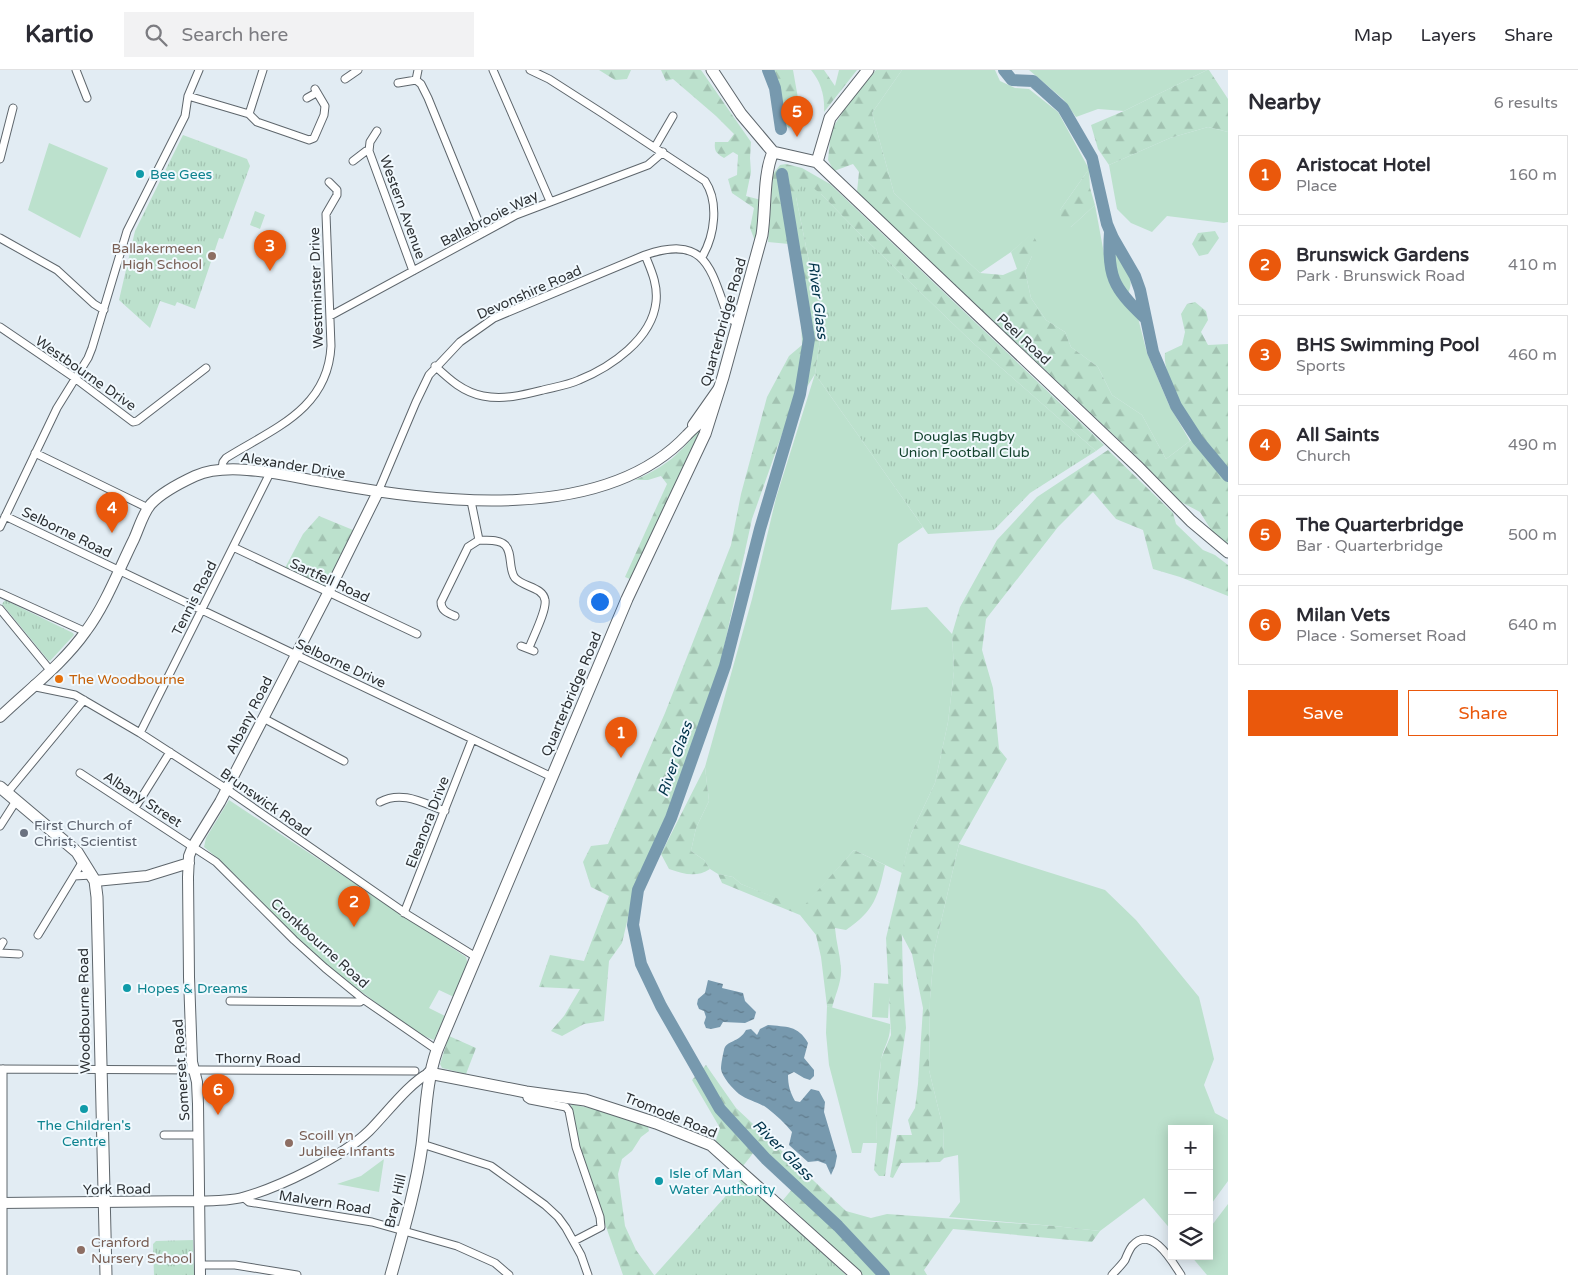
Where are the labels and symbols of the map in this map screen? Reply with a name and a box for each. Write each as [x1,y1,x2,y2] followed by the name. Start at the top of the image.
[781,96,813,137] pin: 5
[376,153,429,261] street label: Western Avenue
[150,166,213,183] place label: Bee Gees
[134,168,146,180] marker: Bee Gees
[438,186,541,250] street label: Ballabrooie Way
[306,227,327,349] street label: Westminster Drive
[254,230,286,271] pin: 3
[112,240,202,273] place label: Ballakermeen High School
[206,250,218,262] marker: Ballakermeen High School
[697,256,750,389] street label: Quarterbridge Road
[804,260,832,342] water label: River Glass
[474,262,584,323] street label: Devonshire Road
[993,310,1054,369] street label: Peel Road
[32,332,139,415] street label: Westbourne Drive
[898,428,1030,461] park label: Douglas Rugby Union Football Club
[239,449,347,482] street label: Alexander Drive
[96,492,128,533] pin: 4
[19,503,115,562] street label: Selborne Road
[287,555,372,606] street label: Sartfell Road
[168,558,221,638] street label: Tennis Road
[587,589,613,615] your location
[538,629,605,759] street label: Quarterbridge Road
[293,635,389,692] street label: Selborne Drive
[69,671,185,688] place label: The Woodbourne
[53,673,65,685] marker: The Woodbourne
[223,673,276,757] street label: Albany Road
[605,717,637,758] pin: 1
[654,717,697,799] water label: River Glass
[217,765,314,840] street label: Brunswick Road
[100,768,186,831] street label: Albany Street
[402,774,453,870] street label: Eleanora Drive
[34,817,138,850] place label: First Church of Christ, Scientist
[18,827,30,839] marker: First Church of Christ, Scientist
[338,886,370,927] pin: 2
[267,895,372,992] street label: Cronkbourne Road
[75,948,94,1074] street label: Woodbourne Road
[137,980,248,997] place label: Hopes & Dreams
[121,982,133,994] marker: Hopes & Dreams
[169,1018,194,1121] street label: Somerset Road
[215,1050,301,1067] street label: Thorny Road
[202,1074,234,1115] pin: 6
[622,1089,720,1142] street label: Tromode Road
[78,1103,90,1115] marker: The Children's Centre
[749,1116,818,1185] water label: River Glass
[37,1117,131,1150] place label: The Children's Centre
[299,1127,395,1160] place label: Scoill yn Jubilee Infants
[283,1137,295,1149] marker: Scoill yn Jubilee Infants
[669,1165,776,1198] place label: Isle of Man Water Authority
[381,1173,410,1230] street label: Bray Hill
[653,1175,665,1187] marker: Isle of Man Water Authority
[83,1180,151,1199] street label: York Road
[278,1187,372,1218] street label: Malvern Road
[91,1234,192,1267] place label: Cranford Nursery School
[75,1244,87,1256] marker: Cranford Nursery School

